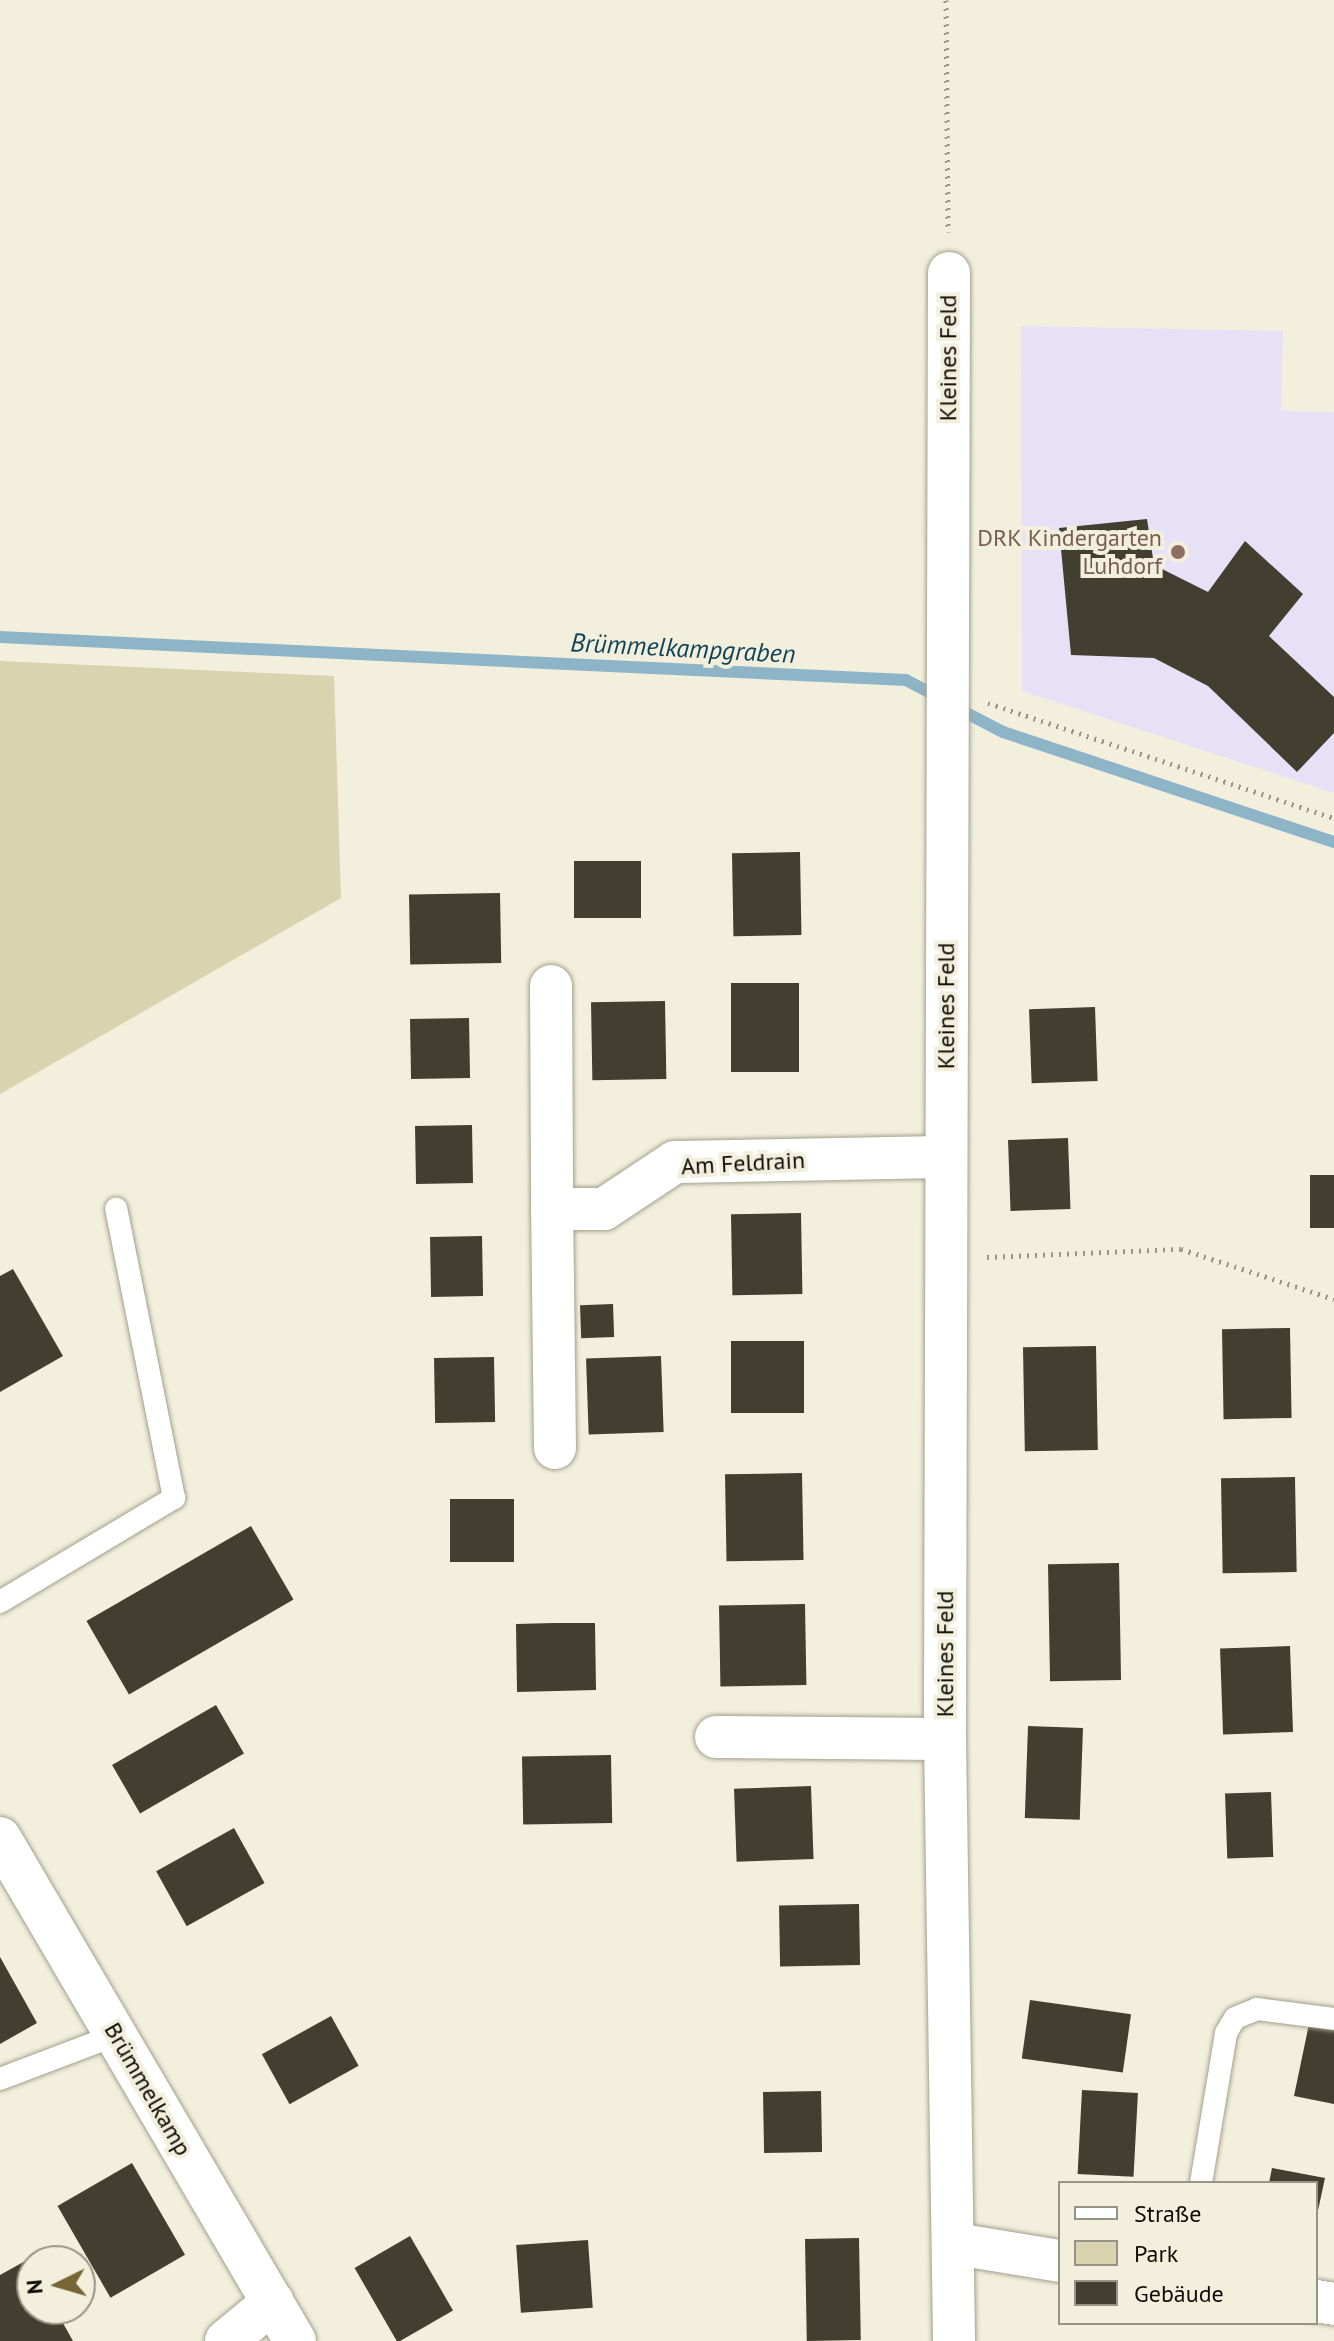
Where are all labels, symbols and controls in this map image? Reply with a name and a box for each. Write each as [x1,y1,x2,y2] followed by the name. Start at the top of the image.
[934,295,962,421] street label: Kleines Feld
[977,524,1162,580] place label: DRK Kindergarten Luhdorf
[1169,543,1187,561] marker: DRK Kindergarten Luhdorf
[570,627,796,669] water label: Brümmelkampgraben
[932,943,960,1069] street label: Kleines Feld
[680,1145,806,1181] street label: Am Feldrain
[931,1591,959,1717] street label: Kleines Feld
[98,2017,198,2161] street label: Brümmelkamp
[1058,2181,1318,2325] legend
[1134,2198,1201,2229] text: Straße
[1134,2238,1178,2269] text: Park
[16,2245,96,2325] north arrow
[20,2278,49,2295] text: N
[1134,2278,1224,2309] text: Gebäude

